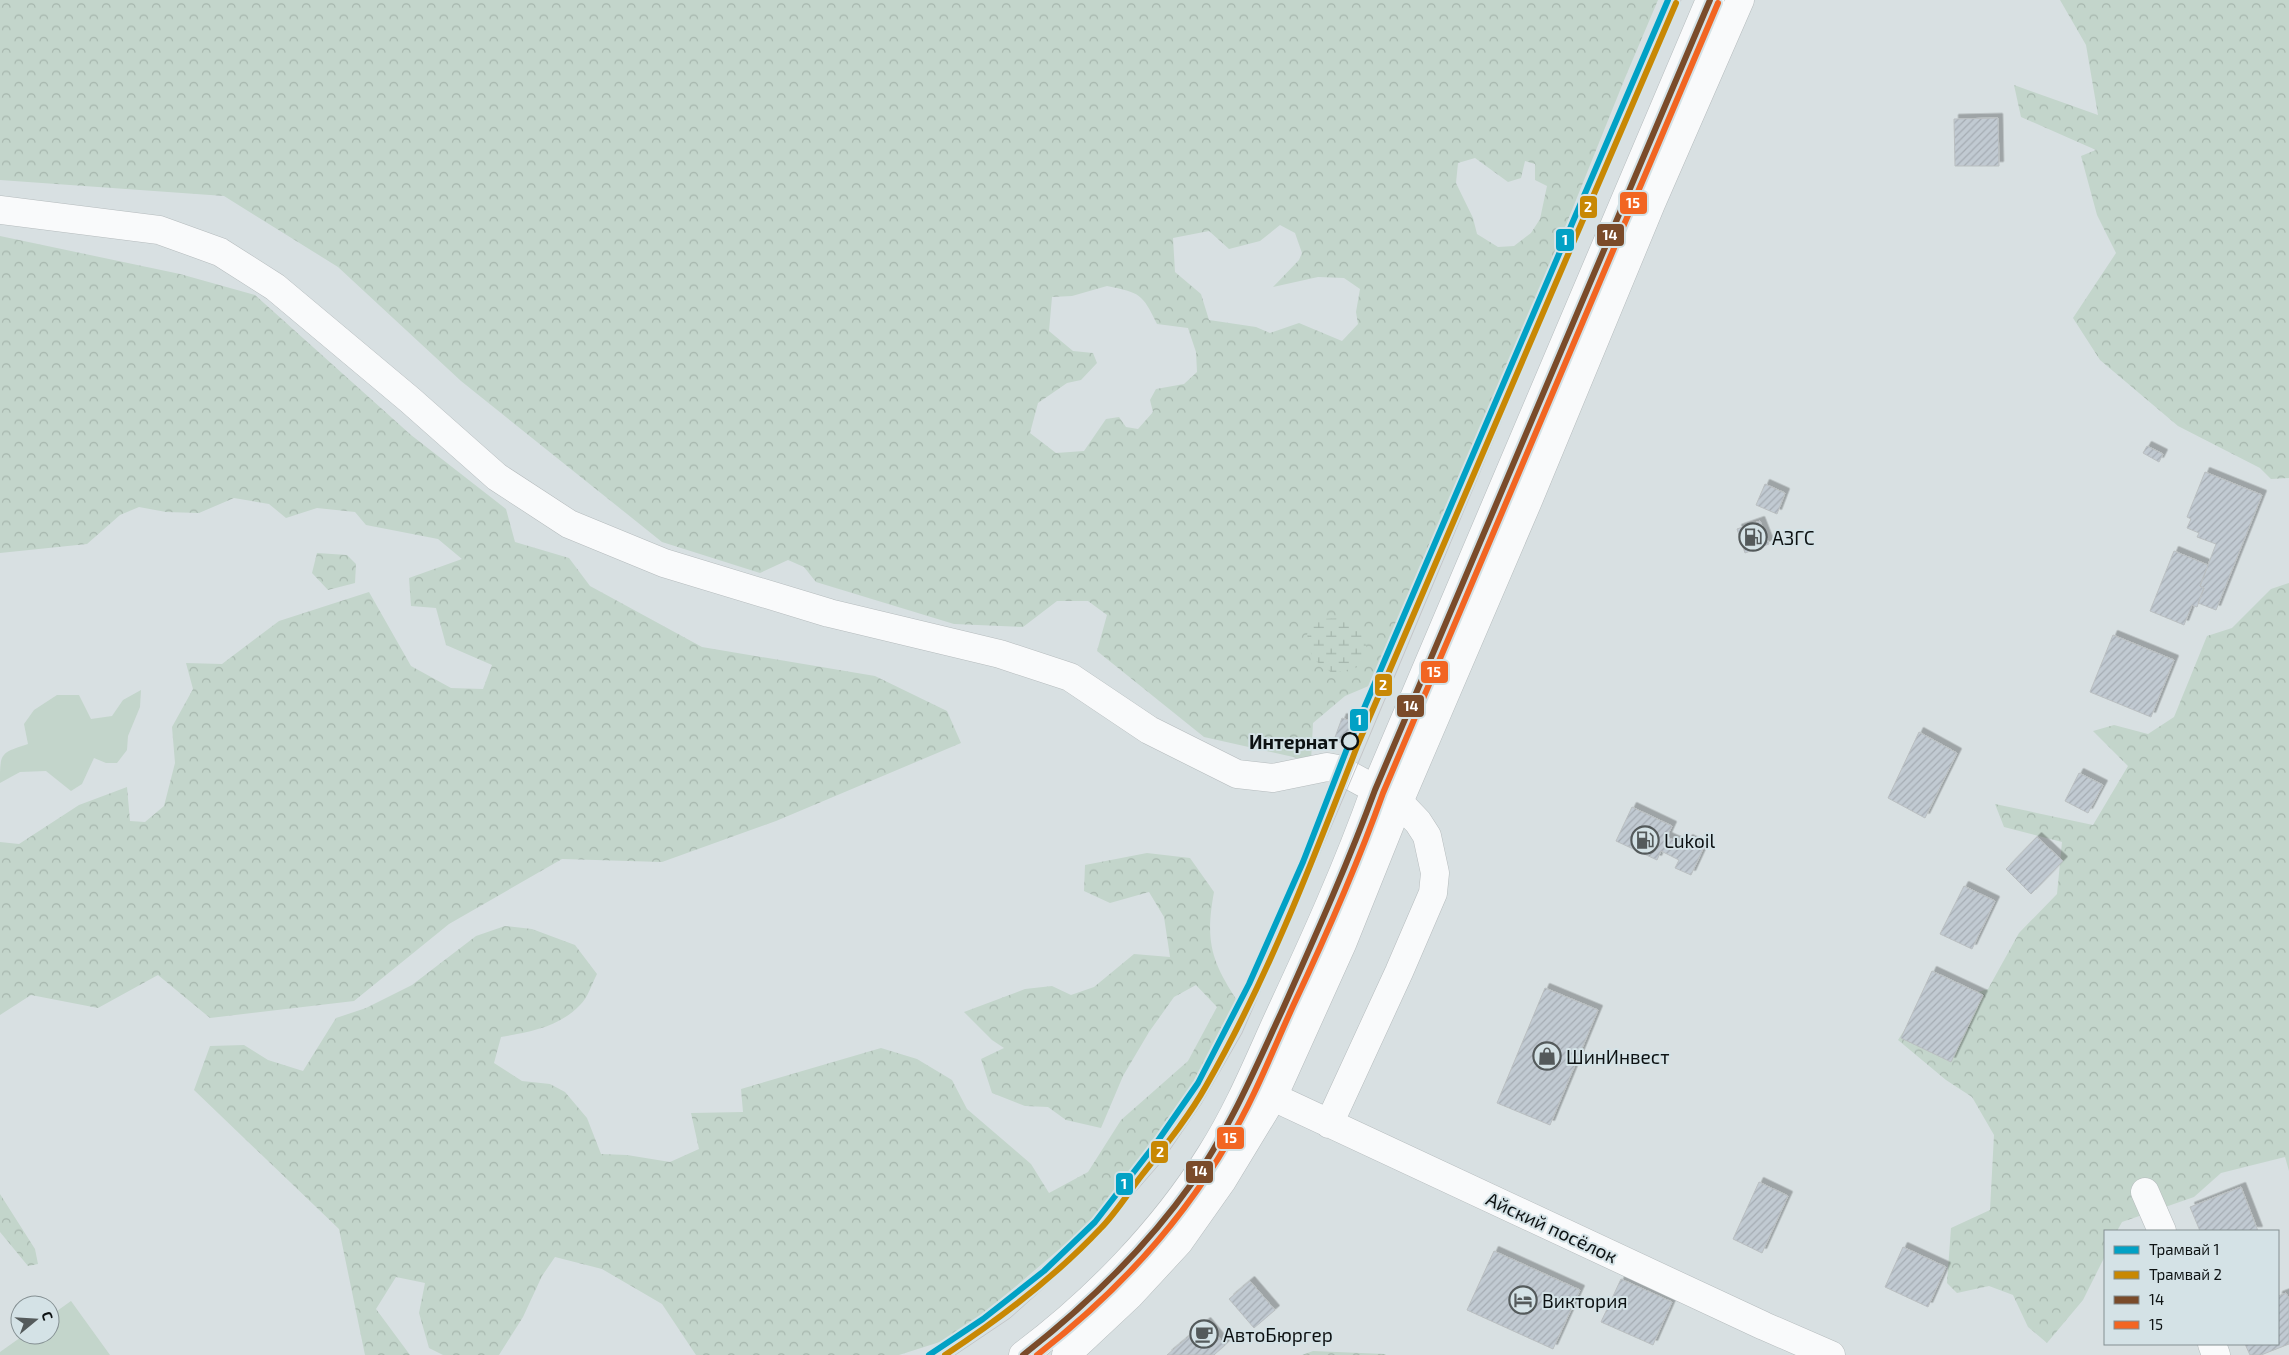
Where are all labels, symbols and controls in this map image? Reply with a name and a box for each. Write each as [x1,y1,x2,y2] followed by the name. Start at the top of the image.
[1619,191,1648,215] line badge: 15
[1626,194,1640,211] text: 15
[1579,195,1598,219] line badge: 2
[1584,198,1592,215] text: 2
[1596,223,1625,247] line badge: 14
[1603,226,1618,243] text: 14
[1555,228,1575,252] line badge: 1
[1562,231,1568,248] text: 1
[1738,522,1768,552] fuel station icon: АЗГС
[1772,526,1815,549] place label: АЗГС
[1420,660,1449,684] line badge: 15
[1427,663,1441,680] text: 15
[1374,673,1393,697] line badge: 2
[1379,676,1387,693] text: 2
[1396,694,1425,718] line badge: 14
[1404,697,1419,714] text: 14
[1349,708,1369,732] line badge: 1
[1356,711,1362,728] text: 1
[1249,730,1338,753] place label: Интернат
[1341,732,1359,750] marker: Интернат
[1630,825,1660,855] fuel station icon: Lukoil
[1664,829,1715,852] place label: Lukoil
[1532,1041,1562,1071] shop icon: ШинИнвест
[1566,1045,1669,1068] place label: ШинИнвест
[1216,1126,1245,1150] line badge: 15
[1223,1129,1237,1146] text: 15
[1150,1140,1169,1164] line badge: 2
[1156,1143,1164,1160] text: 2
[1185,1160,1214,1184] line badge: 14
[1193,1162,1208,1179] text: 14
[1115,1172,1134,1196] line badge: 1
[1121,1175,1127,1192] text: 1
[1483,1187,1621,1267] street label: Айский посёлок
[2104,1230,2279,1345] legend
[2149,1240,2219,1258] text: Трамвай 1
[2149,1265,2222,1283] text: Трамвай 2
[1508,1285,1538,1315] hotel icon: Виктория
[1542,1289,1628,1312] place label: Виктория
[2149,1290,2164,1308] text: 14
[10,1295,60,1345] north arrow
[38,1309,57,1322] text: С
[2149,1315,2163,1333] text: 15
[1189,1319,1219,1349] cafe icon: АвтоБюргер
[1223,1323,1333,1346] place label: АвтоБюргер

